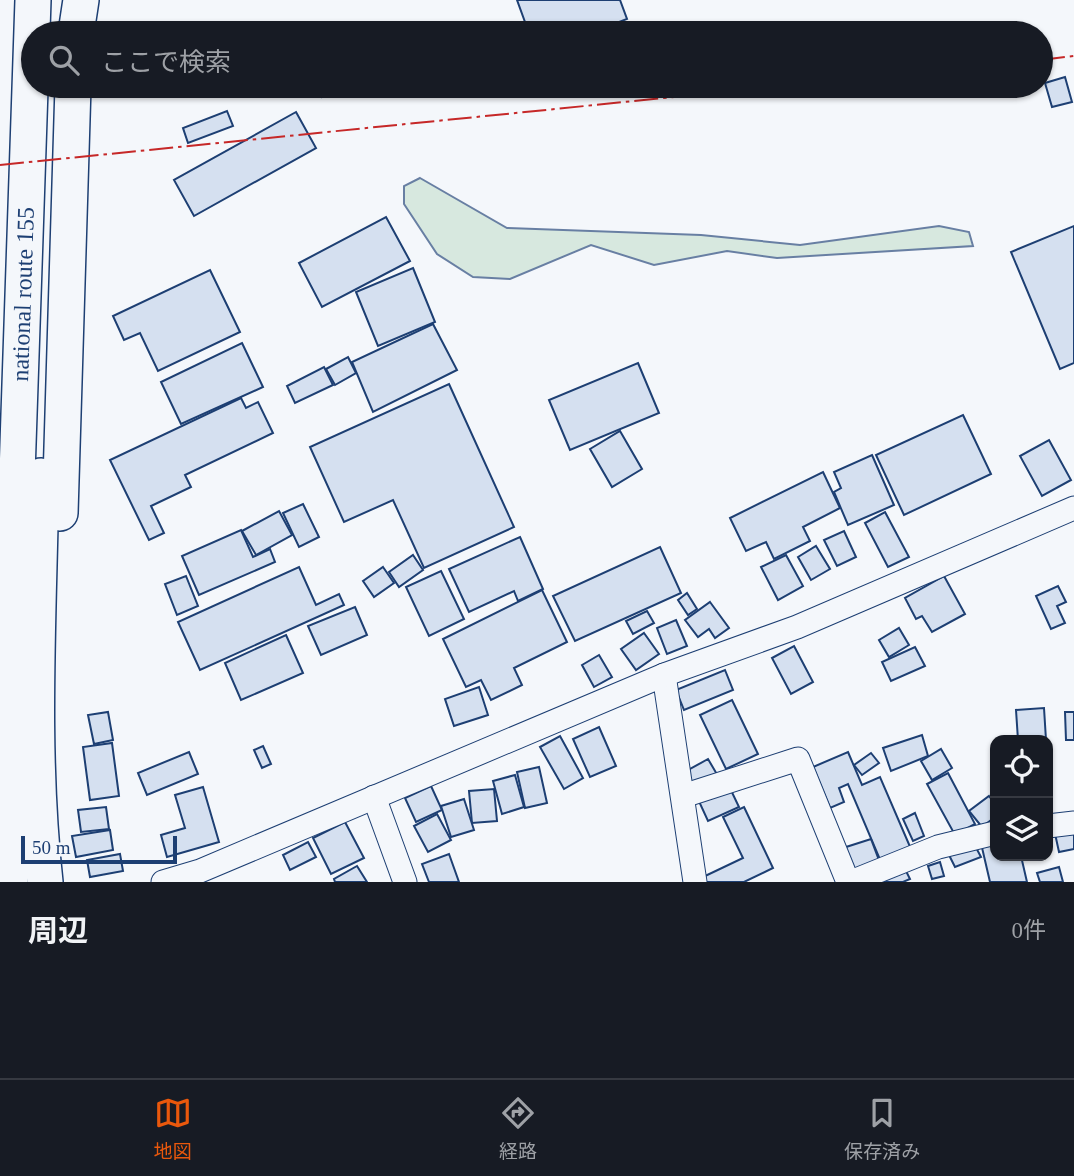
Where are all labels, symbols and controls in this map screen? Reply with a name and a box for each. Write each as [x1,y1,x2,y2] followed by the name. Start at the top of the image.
[21,21,1053,98] search box
[45,41,83,79] icon: search
[101,48,231,77] text: ここで検索
[7,207,39,382] street label: national route 155
[990,735,1053,861] map controls
[990,735,1053,798] button: locate
[990,798,1053,861] button: layers
[21,833,177,865] scale bar
[32,837,71,858] text: 50 m
[28,914,88,947] text: 周辺
[1012,918,1046,943] text: 0件
[154,1094,192,1163] tab: 地図
[499,1094,537,1163] tab: 経路
[844,1094,920,1163] tab: 保存済み

